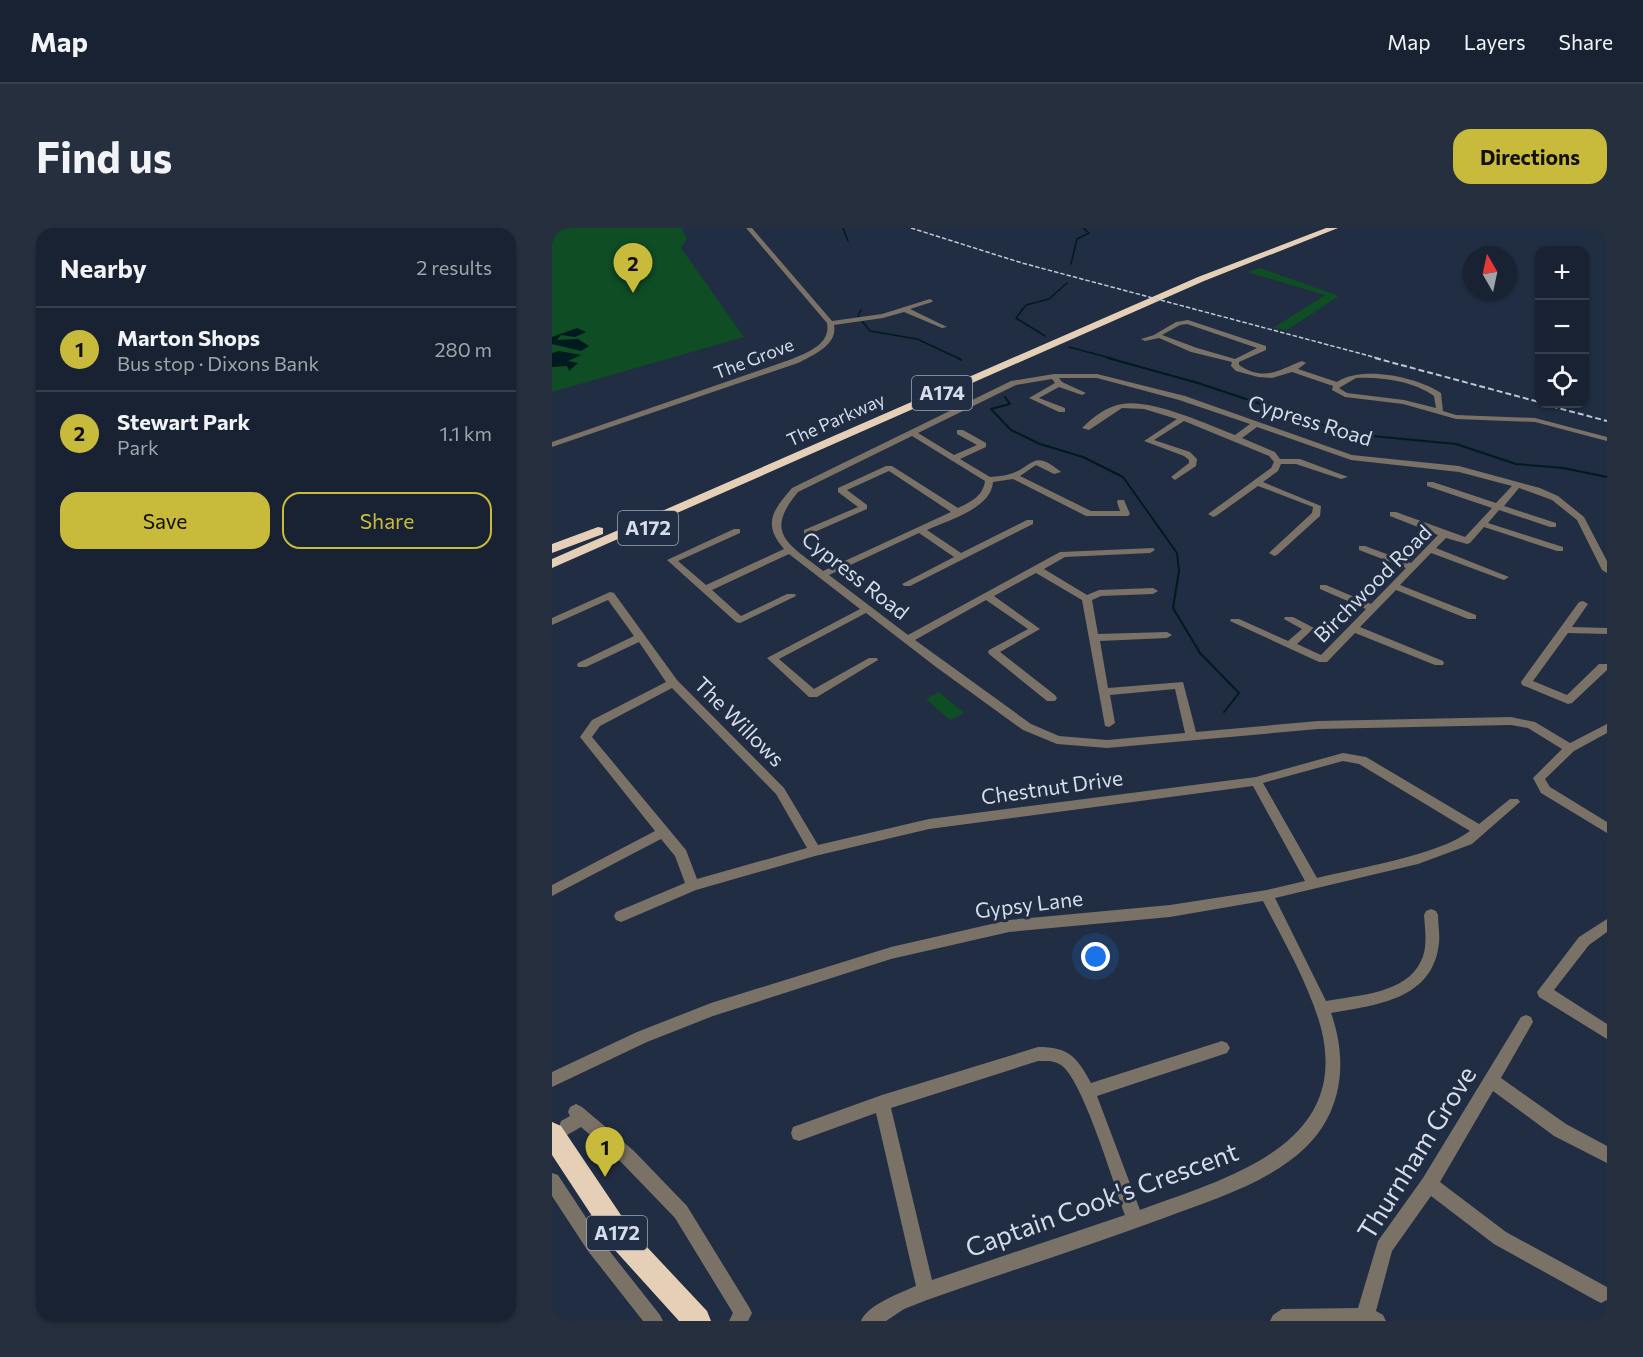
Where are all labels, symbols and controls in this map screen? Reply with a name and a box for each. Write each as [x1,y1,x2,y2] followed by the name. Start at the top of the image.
[30,24,88,58] text: Map
[1387,29,1431,54] text: Map
[1464,29,1526,54] text: Layers
[1559,29,1613,54] text: Share
[1453,129,1607,184] button: Directions
[36,130,172,182] text: Find us
[614,244,652,293] pin: 2
[1463,246,1517,300] north arrow
[1535,246,1589,408] map controls
[1535,246,1589,300] button: +
[60,252,147,283] text: Nearby
[416,255,492,279] text: 2 results
[1535,300,1589,354] button: −
[117,324,260,351] text: Marton Shops
[711,333,797,383] street label: The Grove
[75,337,84,361] text: 1
[434,337,492,361] text: 280 m
[117,351,319,375] text: Bus stop · Dixons Bank
[1535,354,1589,408] button: locate
[912,376,972,410] road number: A174
[783,388,888,451] street label: The Parkway
[1245,389,1376,450] street label: Cypress Road
[117,408,250,435] text: Stewart Park
[74,421,85,445] text: 2
[440,421,492,445] text: 1.1 km
[117,435,159,459] text: Park
[60,492,270,549] button: Save
[282,492,492,549] button: Share
[618,511,678,545] road number: A172
[1308,519,1436,647] street label: Birchwood Road
[798,525,914,624] street label: Cypress Road
[690,671,790,771] street label: The Willows
[979,764,1124,809] street label: Chestnut Drive
[974,885,1084,923] street label: Gypsy Lane
[1081,942,1110,971] your location
[1350,1060,1481,1244] street label: Thurnham Grove
[586,1128,624,1177] pin: 1
[961,1135,1242,1262] street label: Captain Cook's Crescent
[587,1216,647,1250] road number: A172

